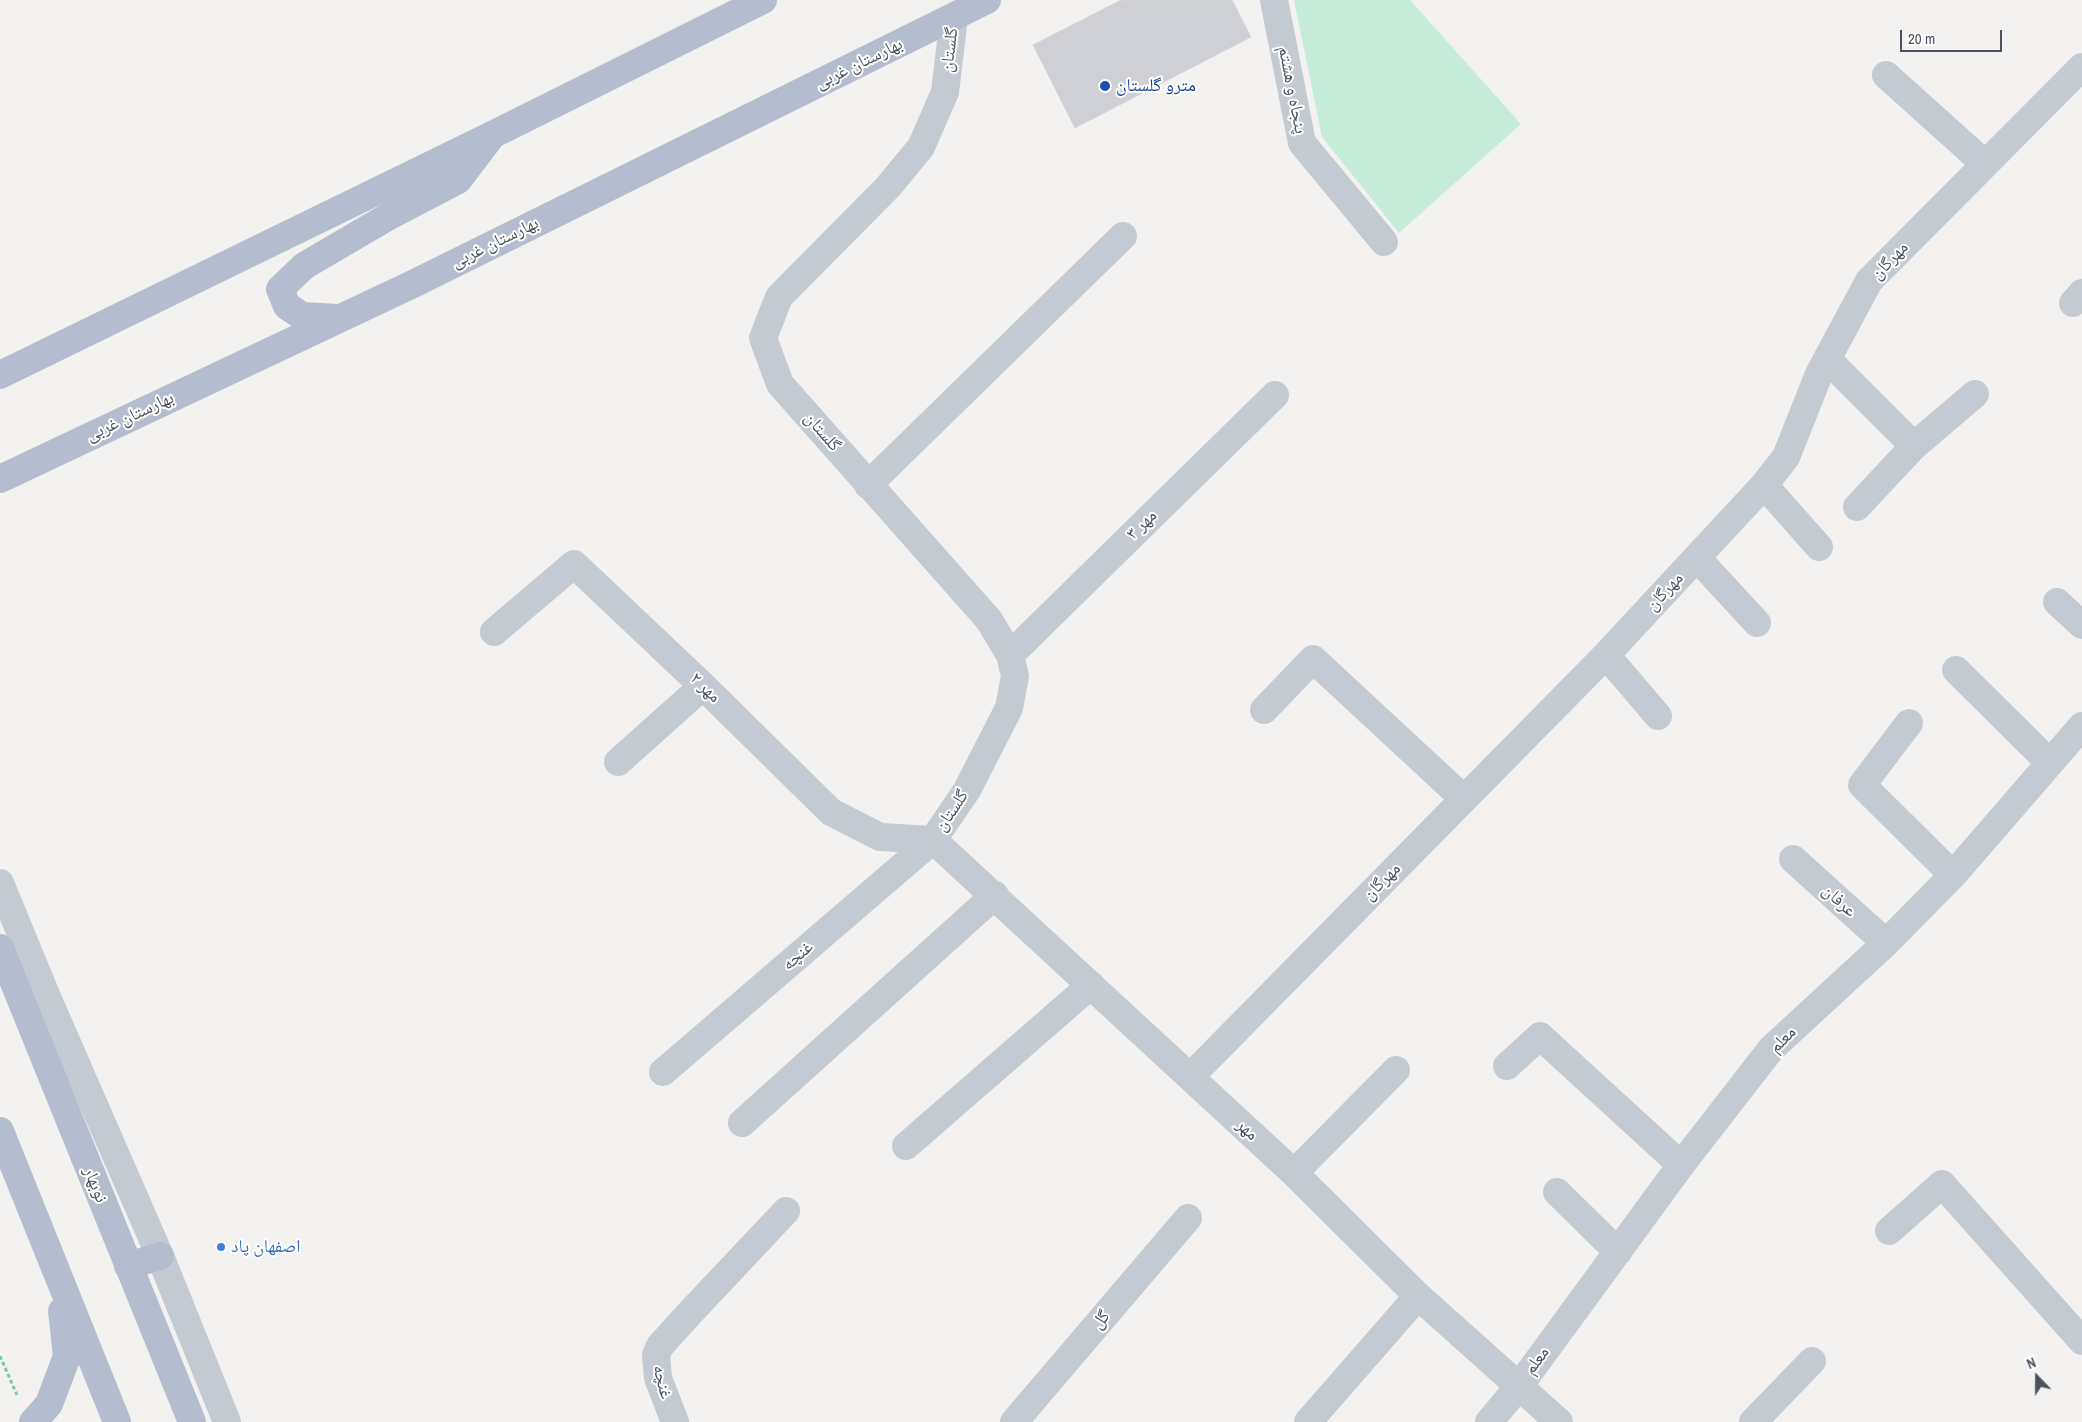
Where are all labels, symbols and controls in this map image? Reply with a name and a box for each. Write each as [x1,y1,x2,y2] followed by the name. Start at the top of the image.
[1902,20,2004,52] scale bar
[937,26,963,74] street label: گلستان
[1908,28,1935,49] text: 20 m
[812,34,906,94] street label: بهارستان غربی
[1273,44,1311,136] street label: پنجاه و هشتم
[1116,75,1196,97] place label: مترو گلستان
[1098,79,1112,93] marker: مترو گلستان
[448,213,542,273] street label: بهارستان غربی
[1867,237,1913,285] street label: مهرگان
[83,387,177,447] street label: بهارستان غربی
[799,408,845,456] street label: گلستان
[1122,505,1162,545] street label: مهر ۳
[1642,568,1688,616] street label: مهرگان
[685,668,725,708] street label: مهر ۲
[930,786,974,836] street label: گلستان
[1358,858,1406,906] street label: مهرگان
[1817,880,1861,922] street label: عرفان
[778,937,818,975] street label: غنچه
[1765,1022,1801,1058] street label: معلم
[1231,1114,1263,1146] street label: مهر
[78,1164,112,1206] street label: نوبهار
[231,1236,301,1258] place label: اصفهان پاد
[215,1241,227,1253] marker: اصفهان پاد
[1087,1306,1115,1334] street label: گل
[1520,1343,1554,1379] street label: معلم
[2012,1352,2062,1402] north arrow
[2024,1353,2039,1373] text: N
[647,1363,677,1401] street label: غنچه

